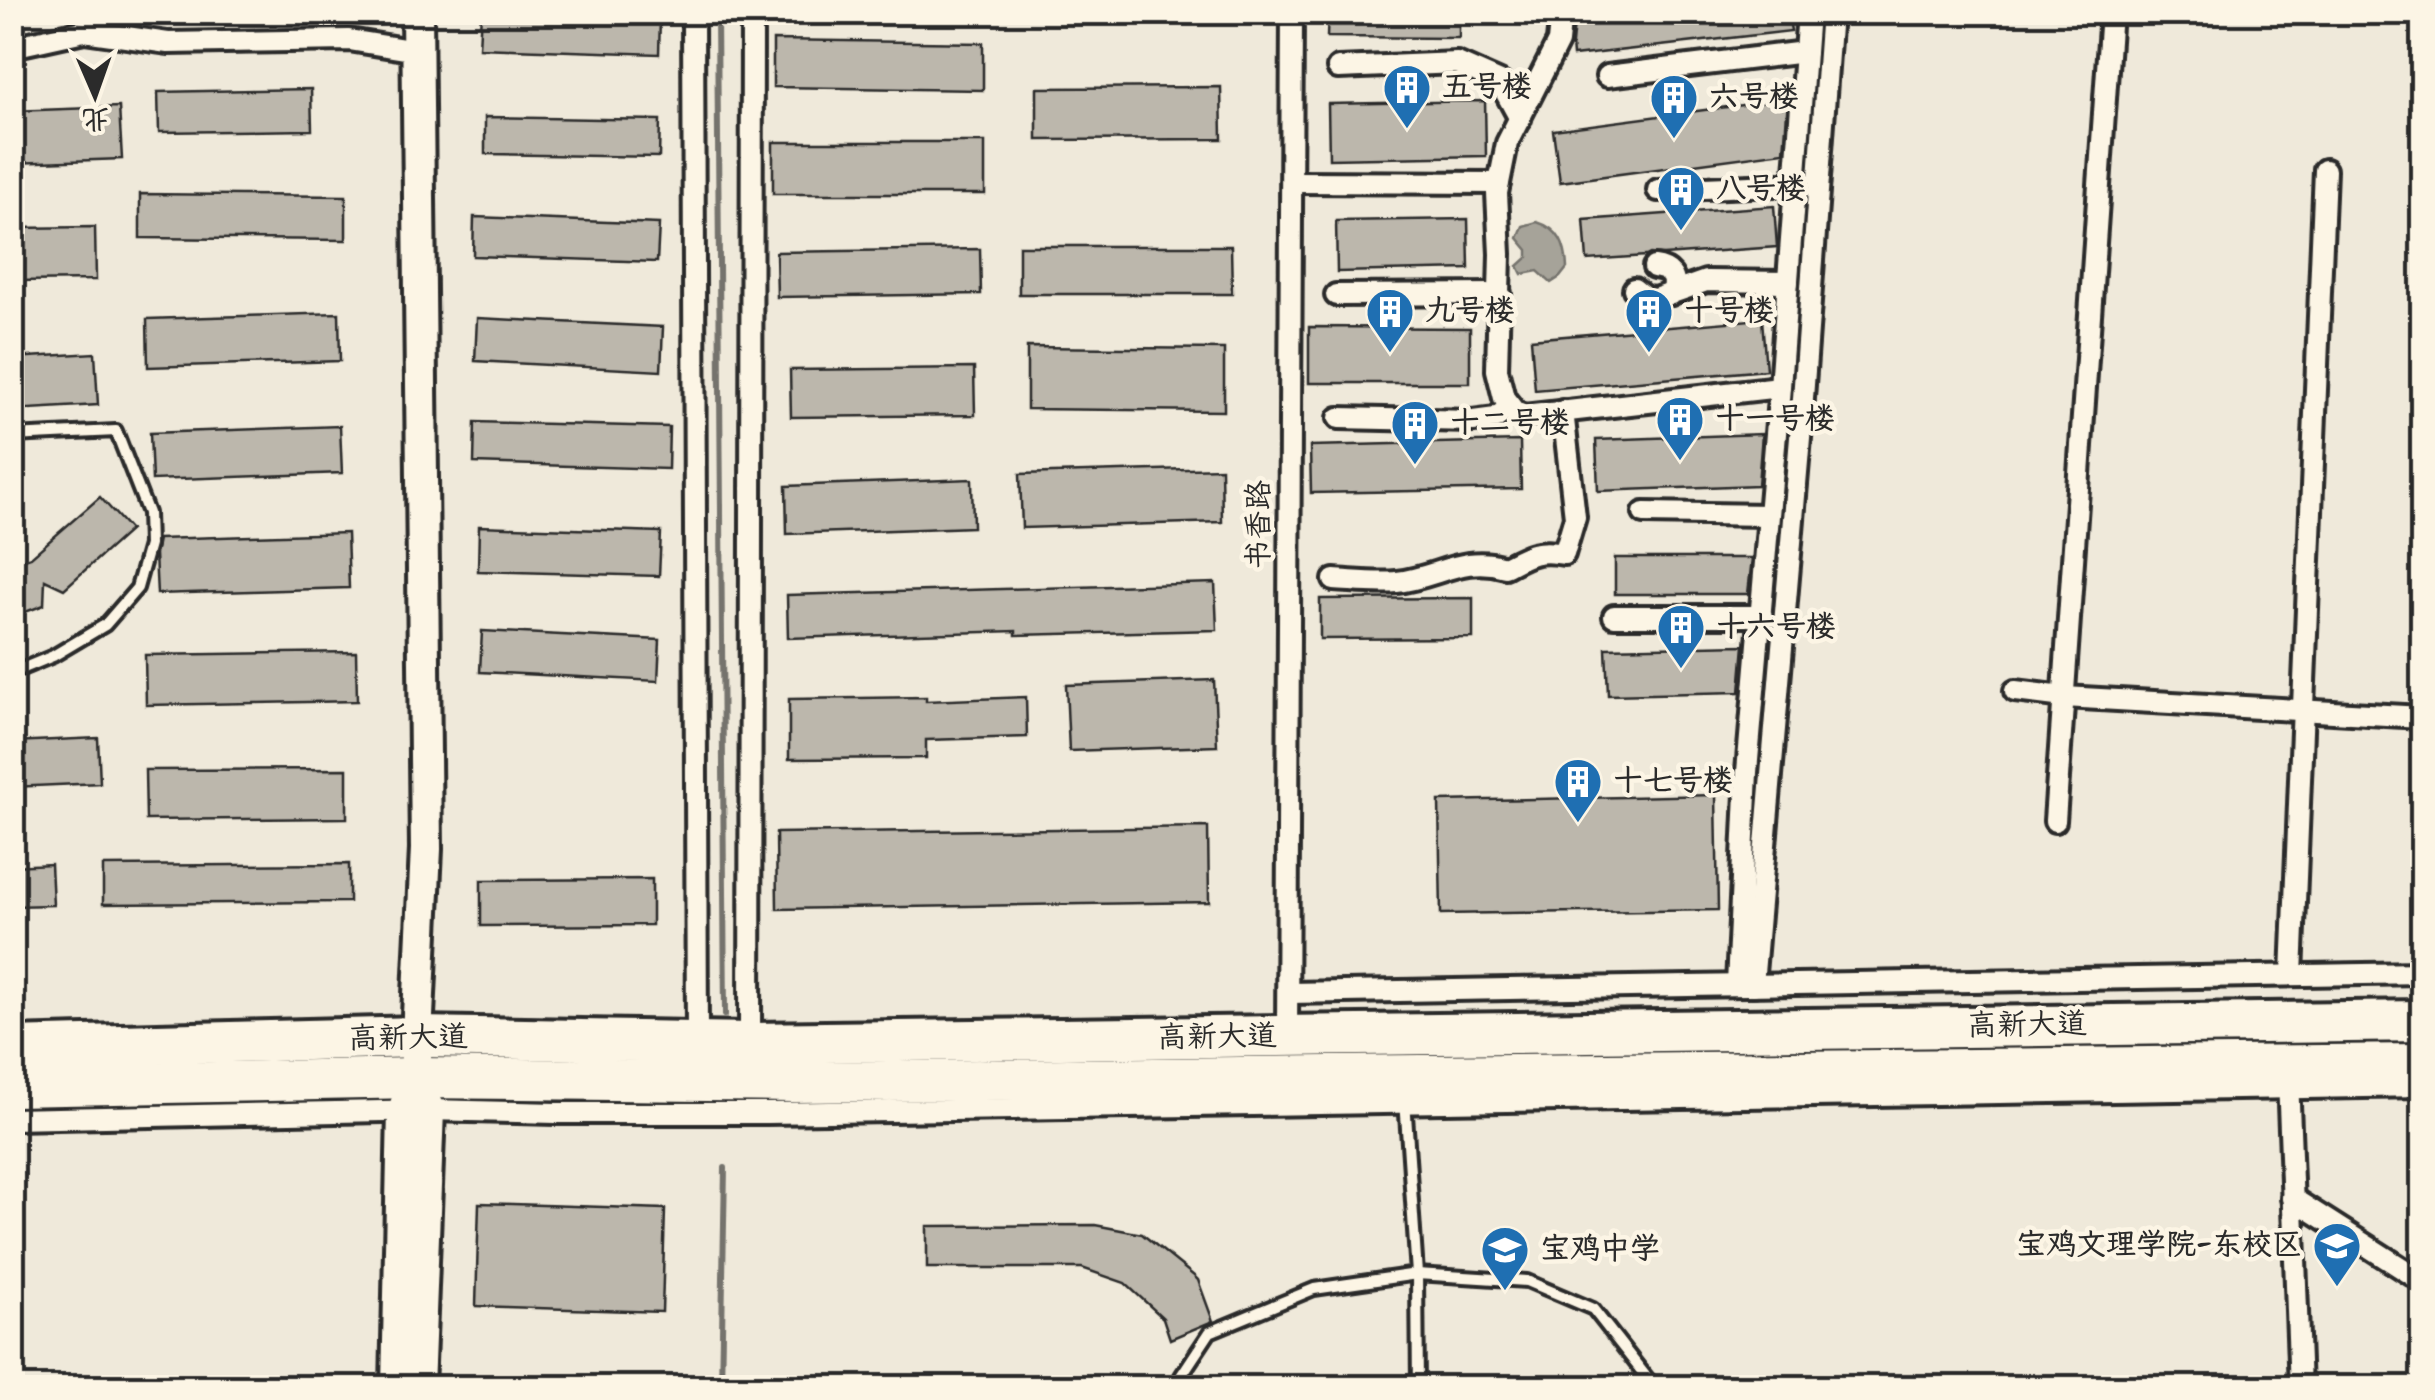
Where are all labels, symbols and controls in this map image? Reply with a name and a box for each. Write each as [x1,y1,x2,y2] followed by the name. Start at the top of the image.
[45,45,145,145] north arrow
[1381,62,1433,130] building icon: 五号楼
[1442,64,1532,112] place label: 五号楼
[1648,72,1700,140] building icon: 六号楼
[1709,74,1799,122] place label: 六号楼
[81,95,111,140] text: 北
[1655,164,1707,232] building icon: 八号楼
[1716,166,1806,214] place label: 八号楼
[1364,286,1416,354] building icon: 九号楼
[1623,286,1675,354] building icon: 十号楼
[1425,288,1515,336] place label: 九号楼
[1684,288,1774,336] place label: 十号楼
[1654,394,1706,462] building icon: 十一号楼
[1715,396,1835,444] place label: 十一号楼
[1389,398,1441,466] building icon: 十二号楼
[1450,400,1570,448] place label: 十二号楼
[1236,480,1284,570] street label: 书香路
[1655,602,1707,670] building icon: 十六号楼
[1716,604,1836,652] place label: 十六号楼
[1552,756,1604,824] building icon: 十七号楼
[1613,758,1733,806] place label: 十七号楼
[1967,1001,2087,1051] street label: 高新大道
[1157,1013,1277,1063] street label: 高新大道
[348,1014,468,1064] street label: 高新大道
[2311,1220,2363,1288] school or university icon: 宝鸡文理学院-东校区
[2016,1222,2302,1270] place label: 宝鸡文理学院-东校区
[1479,1224,1531,1292] school or university icon: 宝鸡中学
[1540,1226,1660,1274] place label: 宝鸡中学

